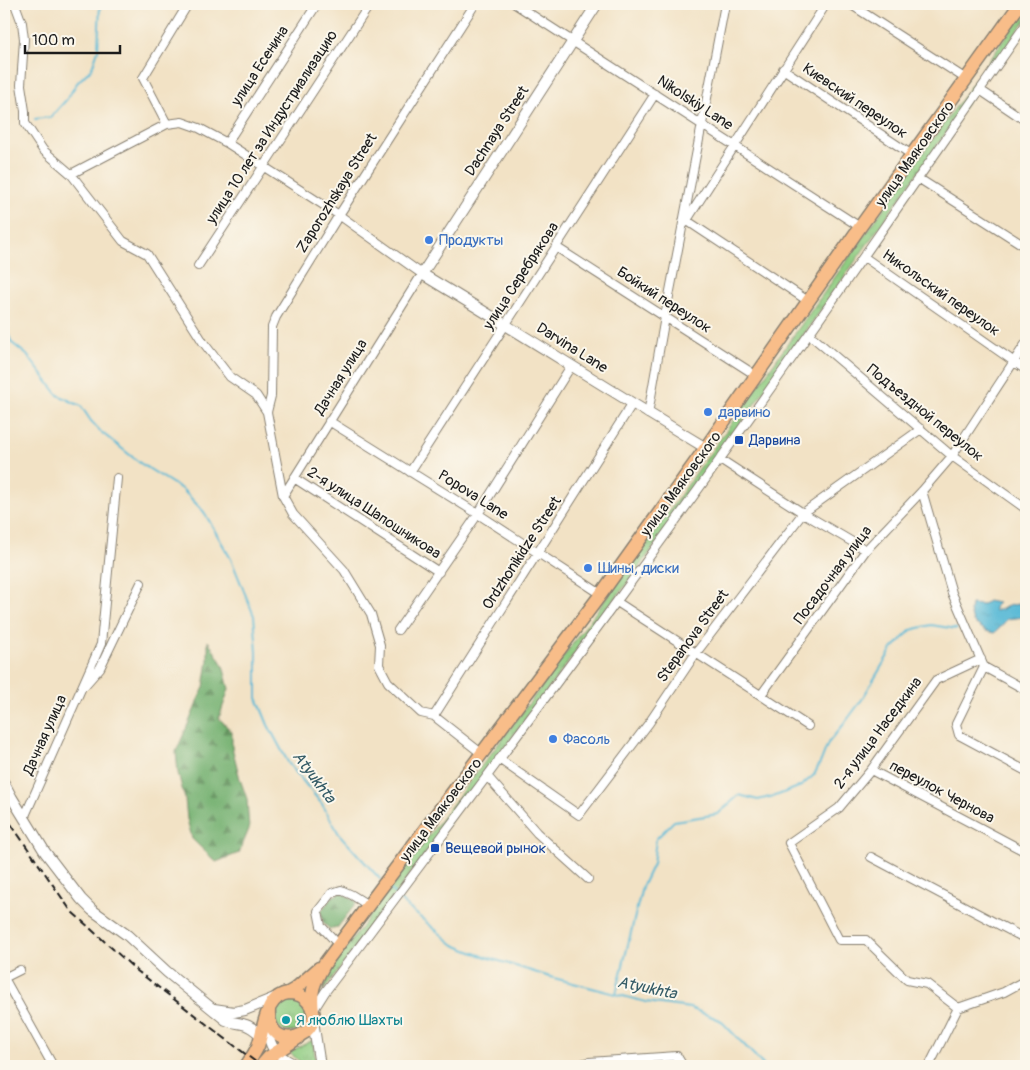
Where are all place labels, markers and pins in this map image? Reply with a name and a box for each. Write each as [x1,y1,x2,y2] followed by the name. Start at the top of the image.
[439,231,503,250] place label: Продукты
[423,234,435,246] marker: Продукты
[718,403,771,422] place label: дарвино
[702,406,714,418] marker: дарвино
[748,431,801,450] place label: Дарвина
[733,434,745,446] marker: Дарвина
[598,559,679,578] place label: Шины, диски
[582,562,594,574] marker: Шины, диски
[563,730,611,749] place label: Фасоль
[547,733,559,745] marker: Фасоль
[445,839,547,858] place label: Вещевой рынок
[429,842,441,854] marker: Вещевой рынок
[296,1011,403,1030] place label: Я люблю Шахты
[280,1014,292,1026] marker: Я люблю Шахты

